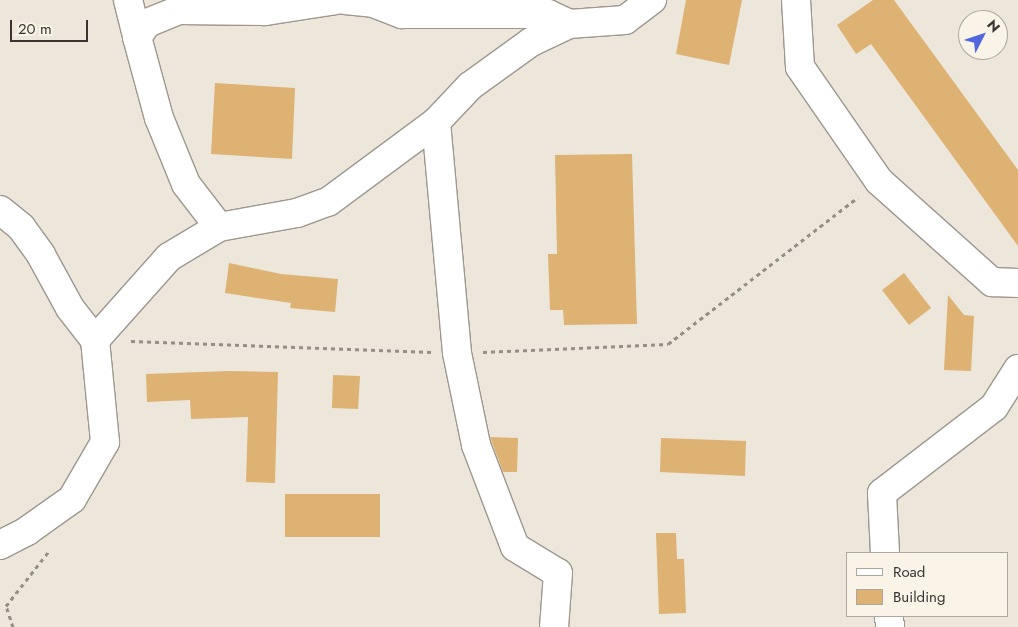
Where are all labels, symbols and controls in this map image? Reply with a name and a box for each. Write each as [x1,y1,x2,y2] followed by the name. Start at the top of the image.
[12,10,90,42] scale bar
[958,10,1008,60] north arrow
[982,15,1005,37] text: N
[18,18,52,40] text: 20 m
[846,552,1008,617] legend
[893,561,925,583] text: Road
[893,586,945,608] text: Building

